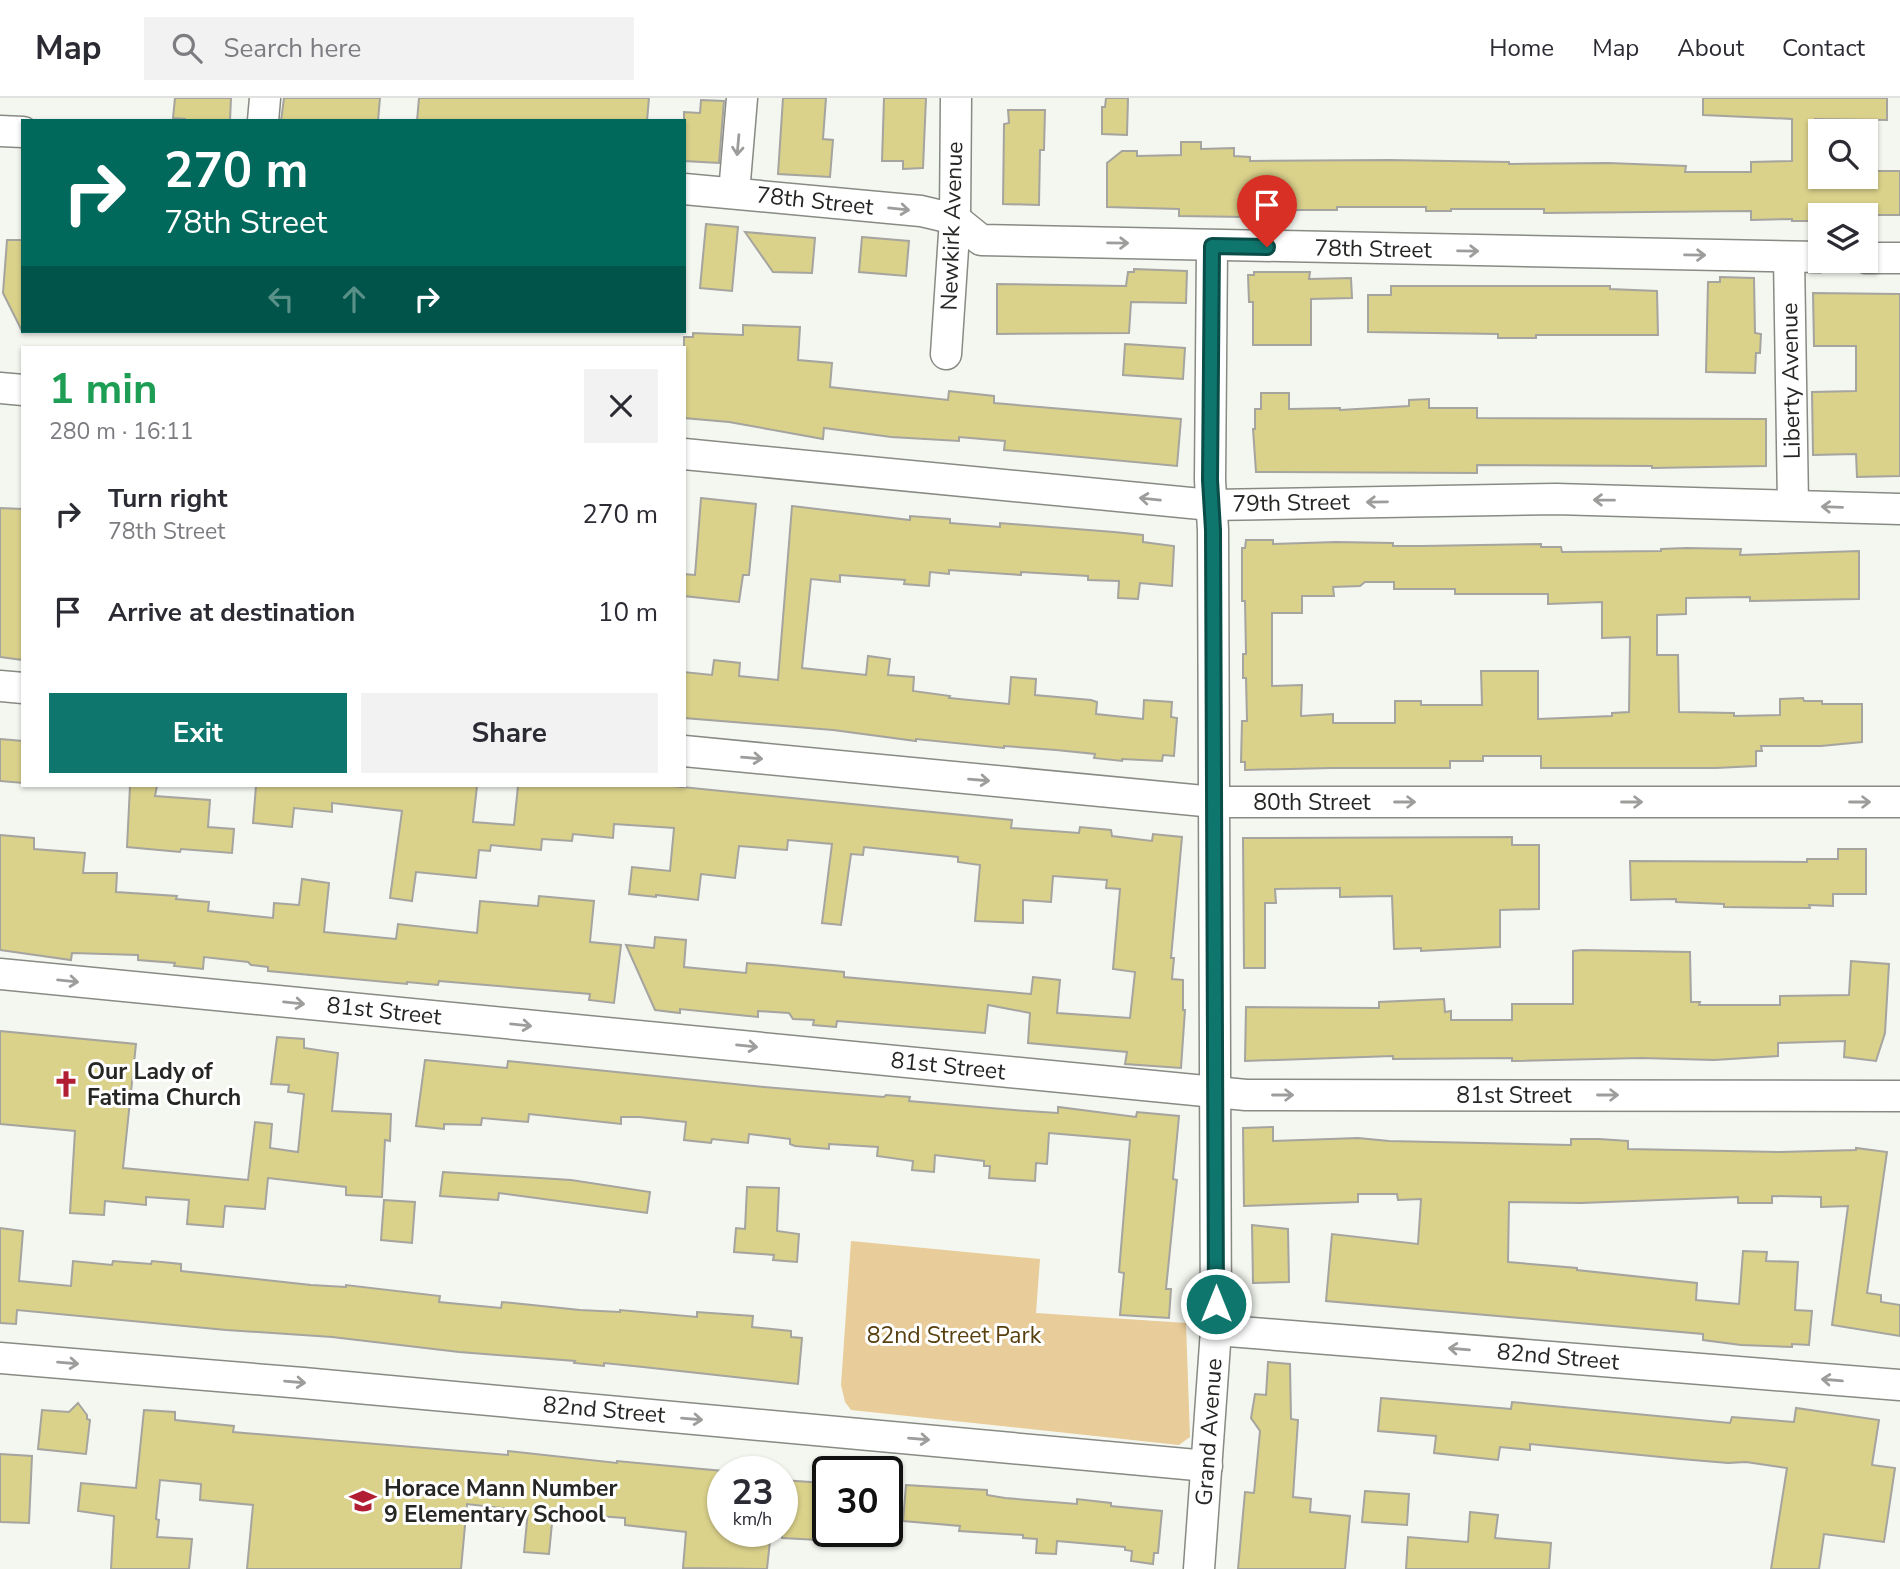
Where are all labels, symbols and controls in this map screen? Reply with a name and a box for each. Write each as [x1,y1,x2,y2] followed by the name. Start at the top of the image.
[144,17,634,80] search box
[35,26,102,71] text: Map
[168,29,206,67] icon: search
[224,31,361,66] text: Search here
[1489,32,1554,64] text: Home
[1592,32,1639,64] text: Map
[1677,32,1744,64] text: About
[1782,32,1865,64] text: Contact
[1808,119,1878,273] map controls
[1808,119,1878,189] button: search
[731,134,744,156] one-way arrow
[164,137,308,204] text: 270 m
[934,141,970,311] street label: Newkirk Avenue
[49,147,140,238] icon: right
[1237,175,1297,247] pin
[755,179,876,223] street label: 78th Street
[1248,186,1286,224] icon: arrive
[164,201,327,244] text: 78th Street
[887,203,909,216] one-way arrow
[1808,203,1878,273] button: layers
[1314,232,1433,266] street label: 78th Street
[1106,237,1129,250] one-way arrow
[1456,244,1479,257] one-way arrow
[1683,248,1706,262] one-way arrow
[262,280,300,318] icon: left
[335,280,373,318] icon: ahead
[408,280,446,318] icon: right
[1774,302,1808,460] street label: Liberty Avenue
[49,361,158,418] text: 1 min
[584,369,658,443] button: close
[49,416,194,447] text: 280 m · 16:11
[108,481,227,516] text: Turn right
[1232,486,1351,520] street label: 79th Street
[1139,492,1162,505] one-way arrow
[1593,493,1616,507] one-way arrow
[49,495,87,533] icon: right
[1366,495,1389,509] one-way arrow
[582,497,658,532] text: 270 m
[1821,500,1844,513] one-way arrow
[108,516,225,547] text: 78th Street
[49,593,87,631] icon: arrive
[108,595,355,630] text: Arrive at destination
[598,595,658,630] text: 10 m
[49,693,347,773] button: Exit
[361,693,658,773] button: Share
[740,752,763,765] one-way arrow
[967,774,989,787] one-way arrow
[1253,787,1372,818] street label: 80th Street
[1393,795,1416,809] one-way arrow
[1621,795,1644,809] one-way arrow
[1848,795,1871,809] one-way arrow
[56,975,79,988] one-way arrow
[325,990,444,1033] street label: 81st Street
[283,996,305,1009] one-way arrow
[509,1018,532,1031] one-way arrow
[735,1040,758,1053] one-way arrow
[889,1045,1008,1088] street label: 81st Street
[87,1056,241,1113] place label: Our Lady of Fatima Church
[51,1069,81,1099] church icon: Our Lady of Fatima Church
[1456,1080,1573,1111] street label: 81st Street
[1271,1088,1294,1102] one-way arrow
[1597,1088,1620,1102] one-way arrow
[1179,1267,1253,1341] position arrow
[867,1320,1042,1351] park label: 82nd Street Park
[1496,1336,1621,1378] street label: 82nd Street
[1448,1342,1471,1355] one-way arrow
[56,1357,79,1370] one-way arrow
[1188,1357,1230,1507] street label: Grand Avenue
[1821,1373,1844,1386] one-way arrow
[283,1376,306,1389] one-way arrow
[542,1389,667,1431] street label: 82nd Street
[680,1412,703,1425] one-way arrow
[907,1433,929,1446] one-way arrow
[812,1456,903,1547] speed limit sign: 30
[731,1469,774,1516] text: 23
[384,1473,617,1530] place label: Horace Mann Number 9 Elementary School
[348,1486,378,1516] school or university icon: Horace Mann Number 9 Elementary School
[733,1507,772,1531] text: km/h

